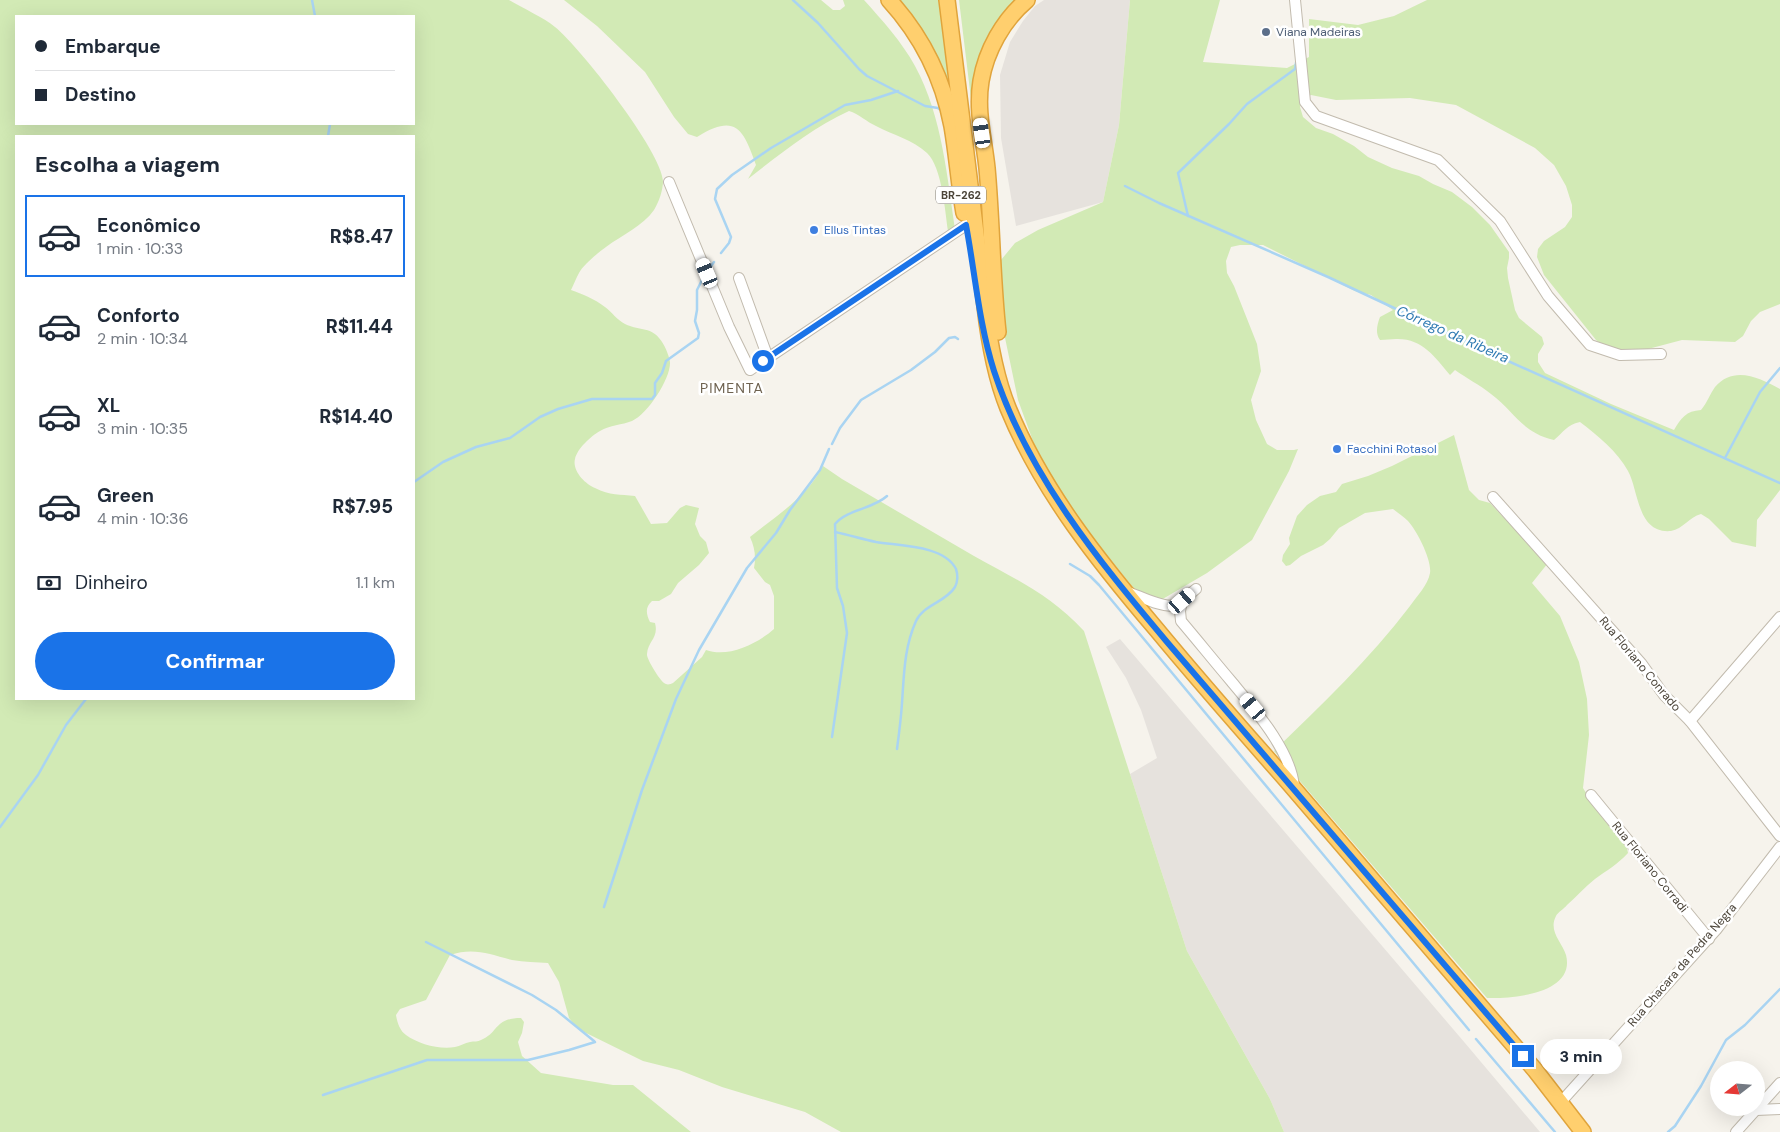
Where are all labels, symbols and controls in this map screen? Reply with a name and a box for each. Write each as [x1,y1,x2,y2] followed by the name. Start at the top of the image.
[1276,24,1361,40] place label: Viana Madeiras
[1260,26,1272,38] marker: Viana Madeiras
[65,34,161,59] text: Embarque
[65,82,136,107] text: Destino
[972,117,991,149] car
[35,150,220,179] text: Escolha a viagem
[936,186,986,204] road number: BR-262
[97,213,201,238] text: Econômico
[37,214,82,259] icon: car
[824,222,886,238] place label: Ellus Tintas
[330,224,393,249] text: R$8.47
[808,224,820,236] marker: Ellus Tintas
[97,238,183,259] text: 1 min · 10:33
[694,256,719,290] car
[1394,301,1512,367] water label: Córrego da Ribeira
[97,303,180,328] text: Conforto
[37,304,82,349] icon: car
[326,314,393,339] text: R$11.44
[97,328,188,349] text: 2 min · 10:34
[752,350,774,372] route start
[700,379,764,397] district label: PIMENTA
[97,393,120,418] text: XL
[37,394,82,439] icon: car
[319,404,393,429] text: R$14.40
[97,418,188,439] text: 3 min · 10:35
[1347,441,1437,457] place label: Facchini Rotasol
[1331,443,1343,455] marker: Facchini Rotasol
[97,483,154,508] text: Green
[37,484,82,529] icon: car
[332,494,393,519] text: R$7.95
[97,508,189,529] text: 4 min · 10:36
[35,569,63,597] icon: cash
[75,570,148,595] text: Dinheiro
[356,572,395,593] text: 1.1 km
[1165,585,1198,617] car
[1596,613,1684,715] street label: Rua Floriano Conrado
[35,632,395,690] button: Confirmar
[1237,691,1268,723] car
[1608,818,1692,916] street label: Rua Floriano Corradi
[1624,900,1740,1030] street label: Rua Chacara da Pedra Negra
[1540,1038,1623,1074] callout: 3 min
[1512,1045,1534,1067] route end
[1560,1046,1602,1067] text: 3 min
[1710,1061,1765,1116] north arrow
[1710,1061,1765,1116] map controls

